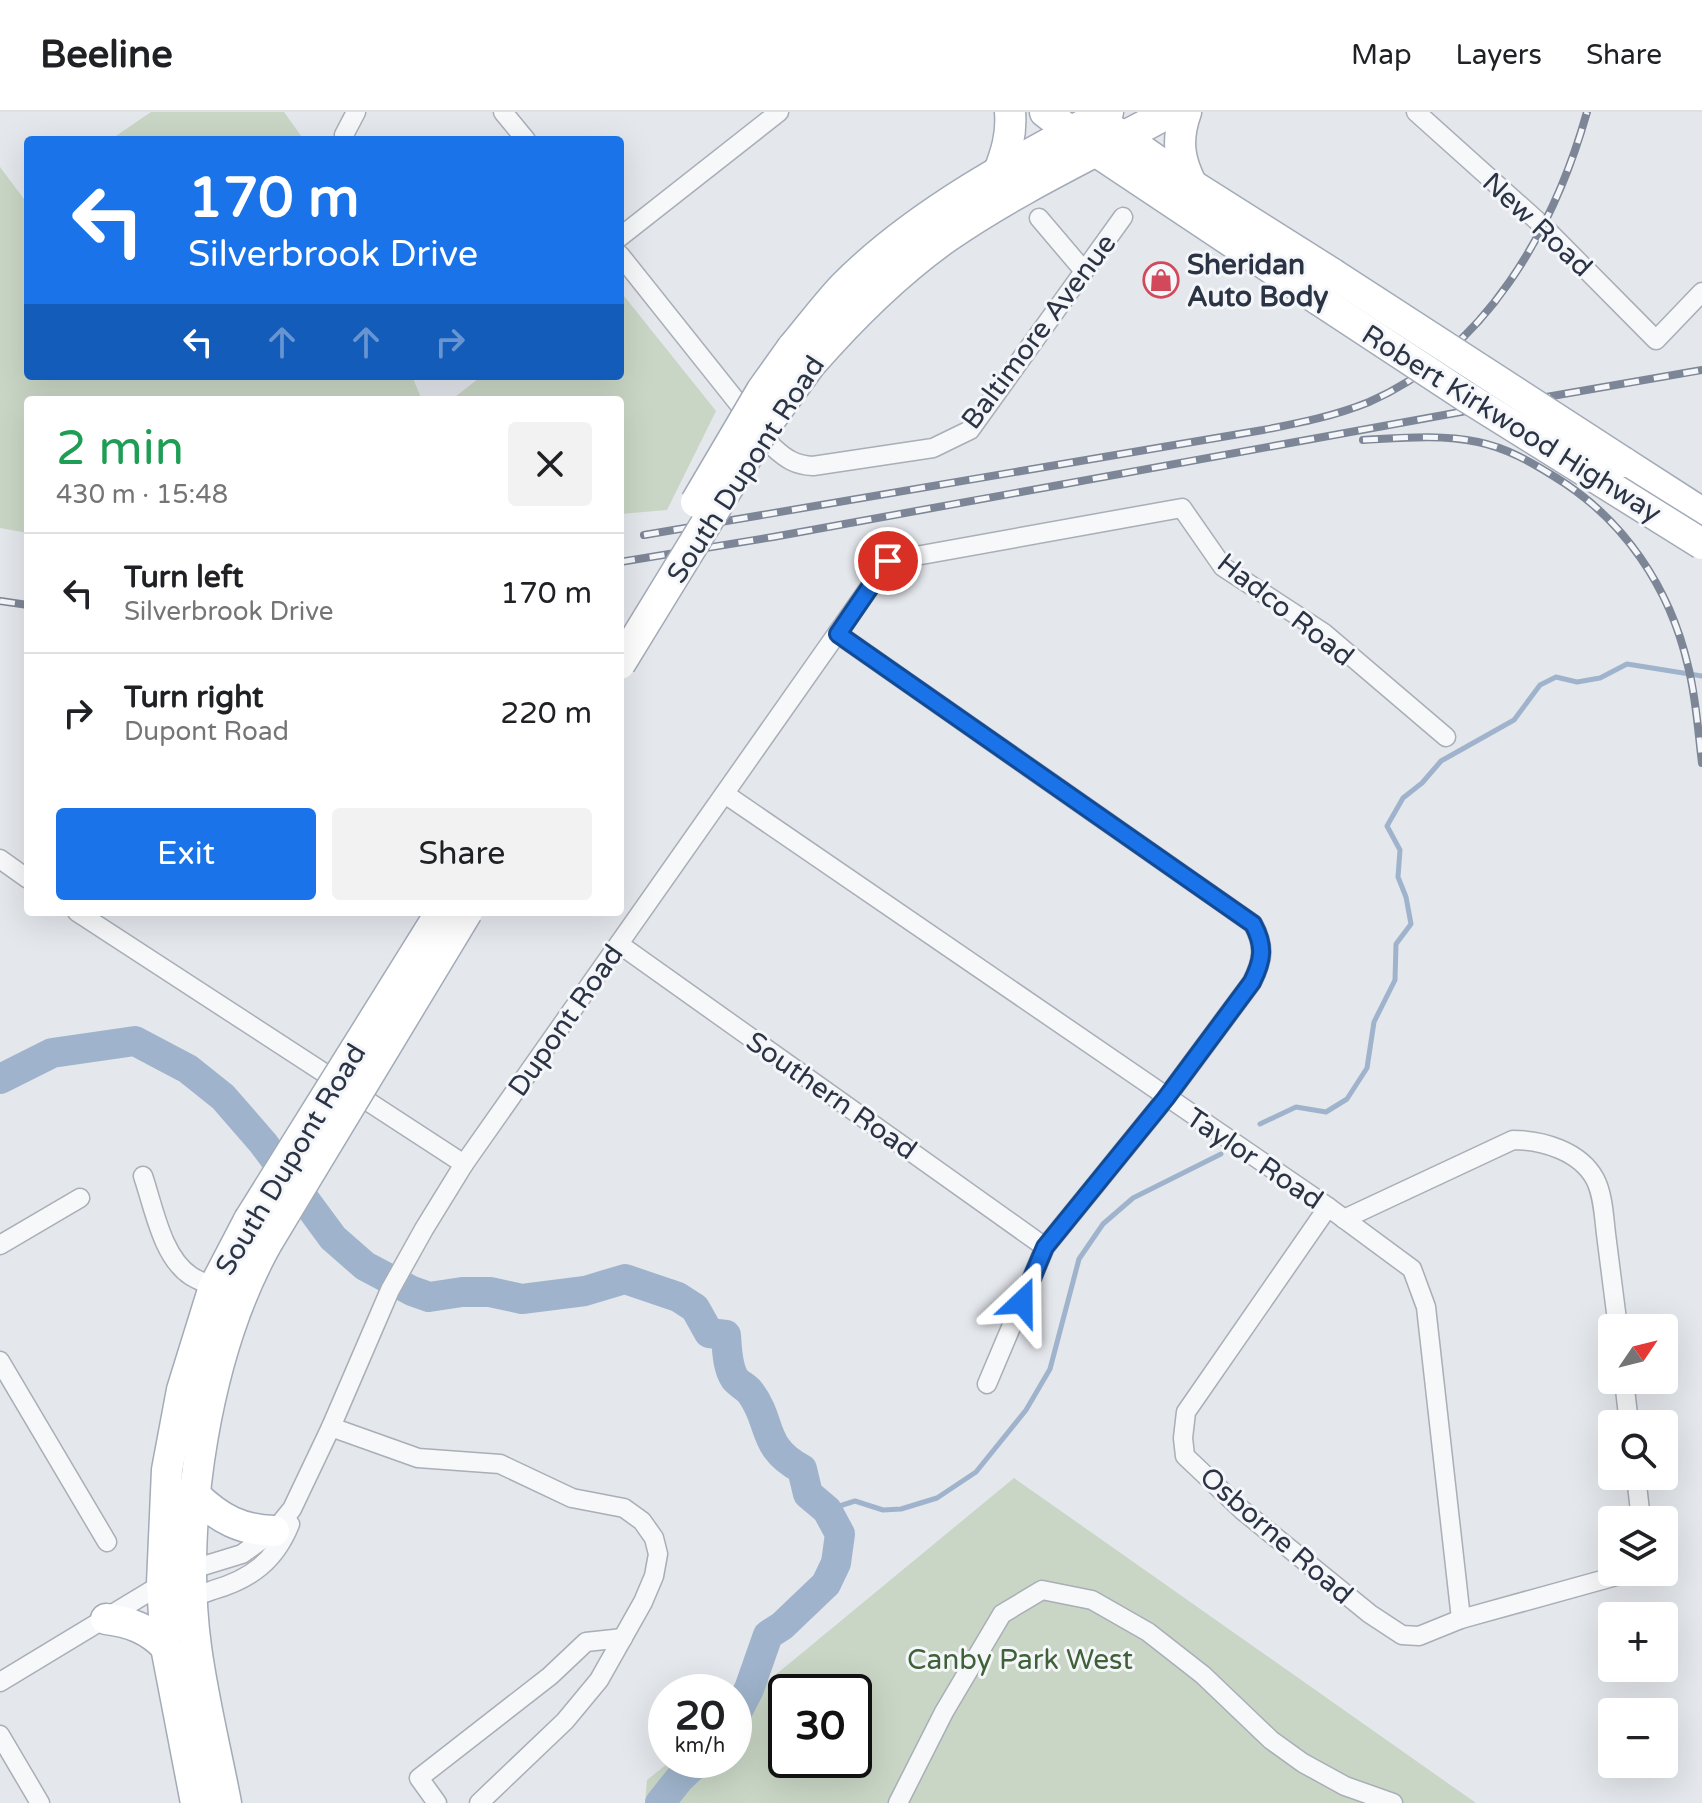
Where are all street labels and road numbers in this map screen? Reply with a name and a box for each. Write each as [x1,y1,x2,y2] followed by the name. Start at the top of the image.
[1475,165,1599,284] street label: New Road
[954,227,1123,436] street label: Baltimore Avenue
[1355,318,1667,530] street label: Robert Kirkwood Highway
[660,350,832,589] street label: South Dupont Road
[1210,546,1360,674] street label: Hadco Road
[501,938,631,1103] street label: Dupont Road
[740,1024,923,1167] street label: Southern Road
[208,1038,373,1281] street label: South Dupont Road
[1180,1101,1329,1217] street label: Taylor Road
[1193,1460,1360,1612] street label: Osborne Road

